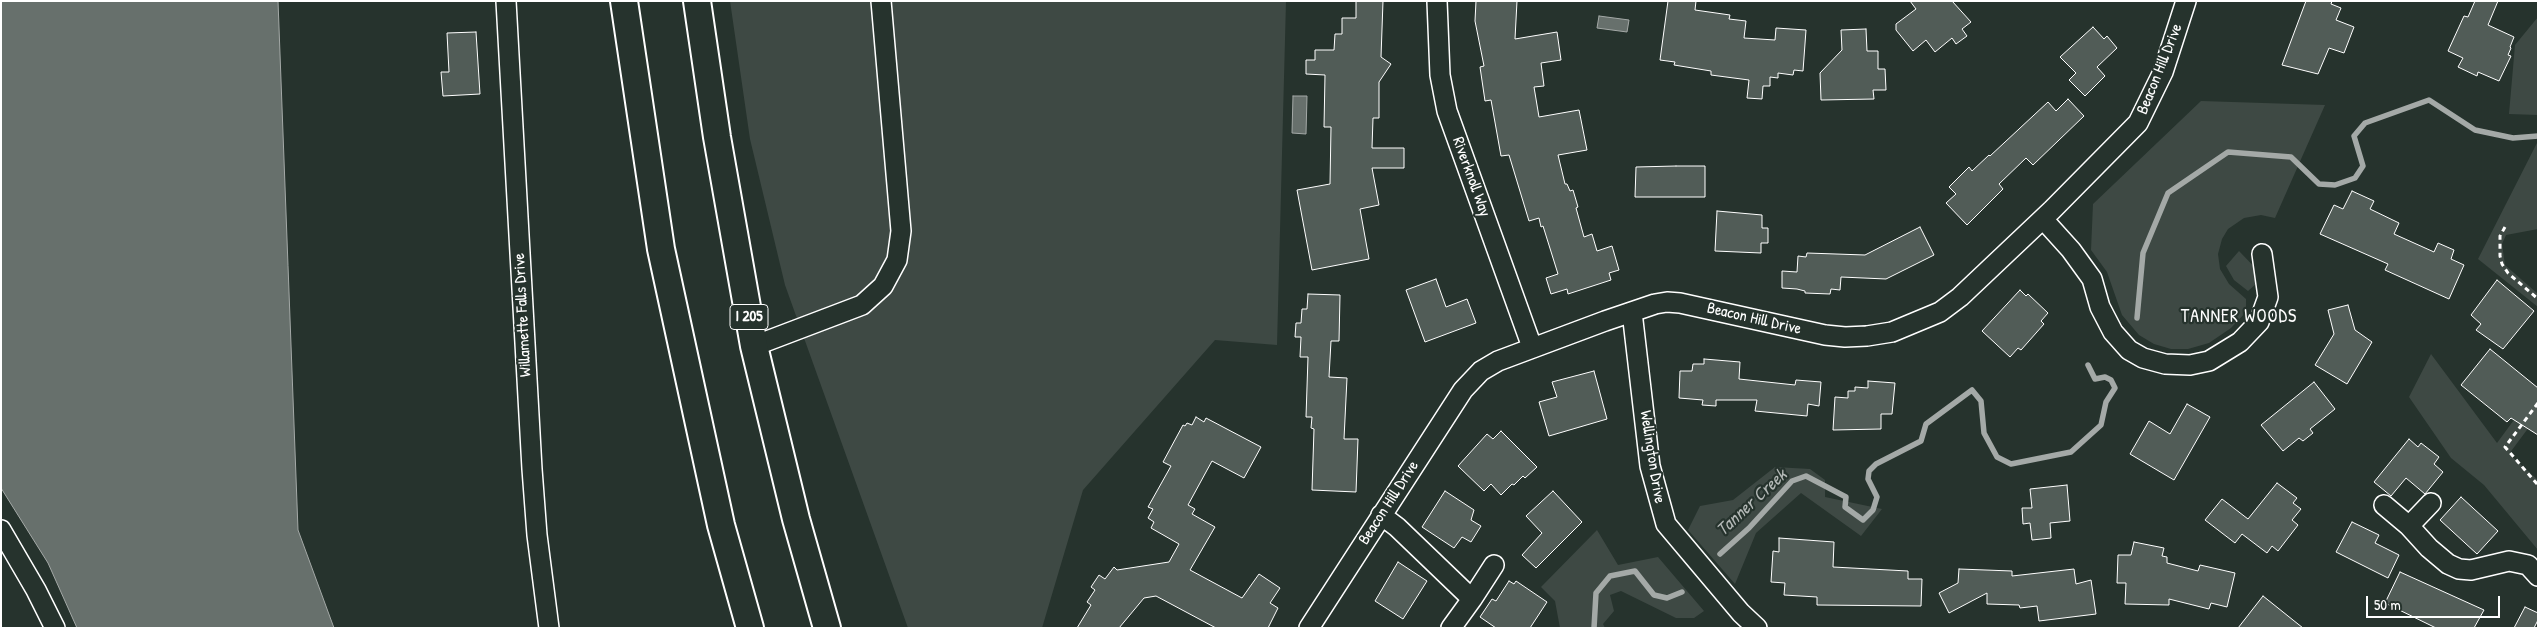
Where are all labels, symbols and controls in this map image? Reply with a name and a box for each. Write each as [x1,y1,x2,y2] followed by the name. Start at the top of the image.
[2133,21,2187,117] street label: Beacon Hill Drive
[1448,134,1494,220] street label: Riverknoll Way
[510,253,536,377] street label: Willamette Falls Drive
[1705,299,1803,339] street label: Beacon Hill Drive
[730,304,768,330] road number: I 205
[2179,306,2299,328] district label: TANNER WOODS
[1635,409,1669,505] street label: Wellington Drive
[1355,457,1423,549] street label: Beacon Hill Drive
[1712,465,1792,541] water label: Tanner Creek
[2369,586,2503,618] scale bar
[2374,594,2401,615] text: 50 m

